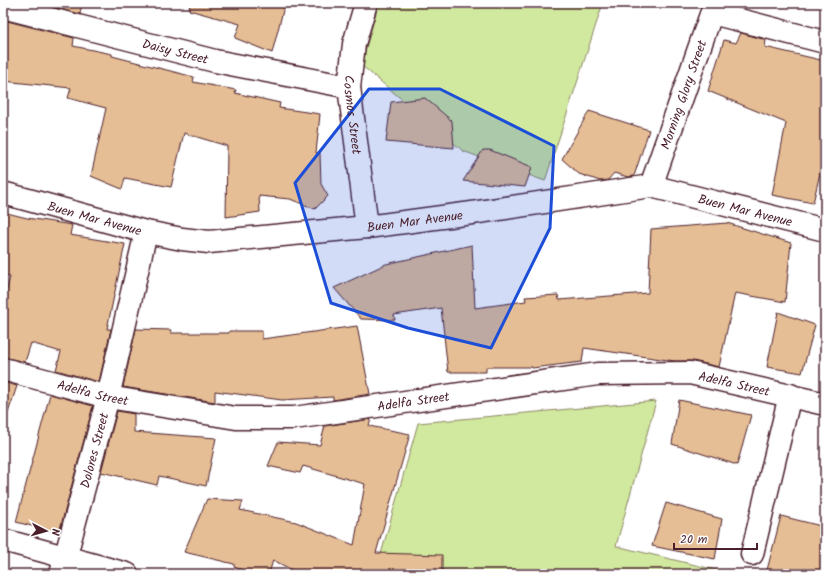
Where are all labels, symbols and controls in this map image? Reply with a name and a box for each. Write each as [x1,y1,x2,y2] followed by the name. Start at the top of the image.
[140,34,211,71] street label: Daisy Street
[656,36,714,152] street label: Morning Glory Street
[337,74,367,157] street label: Cosmos Street
[695,189,795,233] street label: Buen Mar Avenue
[45,197,144,242] street label: Buen Mar Avenue
[366,205,465,239] street label: Buen Mar Avenue
[696,366,773,403] street label: Adelfa Street
[55,375,131,412] street label: Adelfa Street
[376,386,452,418] street label: Adelfa Street
[75,410,116,491] street label: Dolores Street
[26,511,66,551] north arrow
[674,525,757,551] scale bar
[46,528,64,536] text: N
[680,530,708,549] text: 20 m

